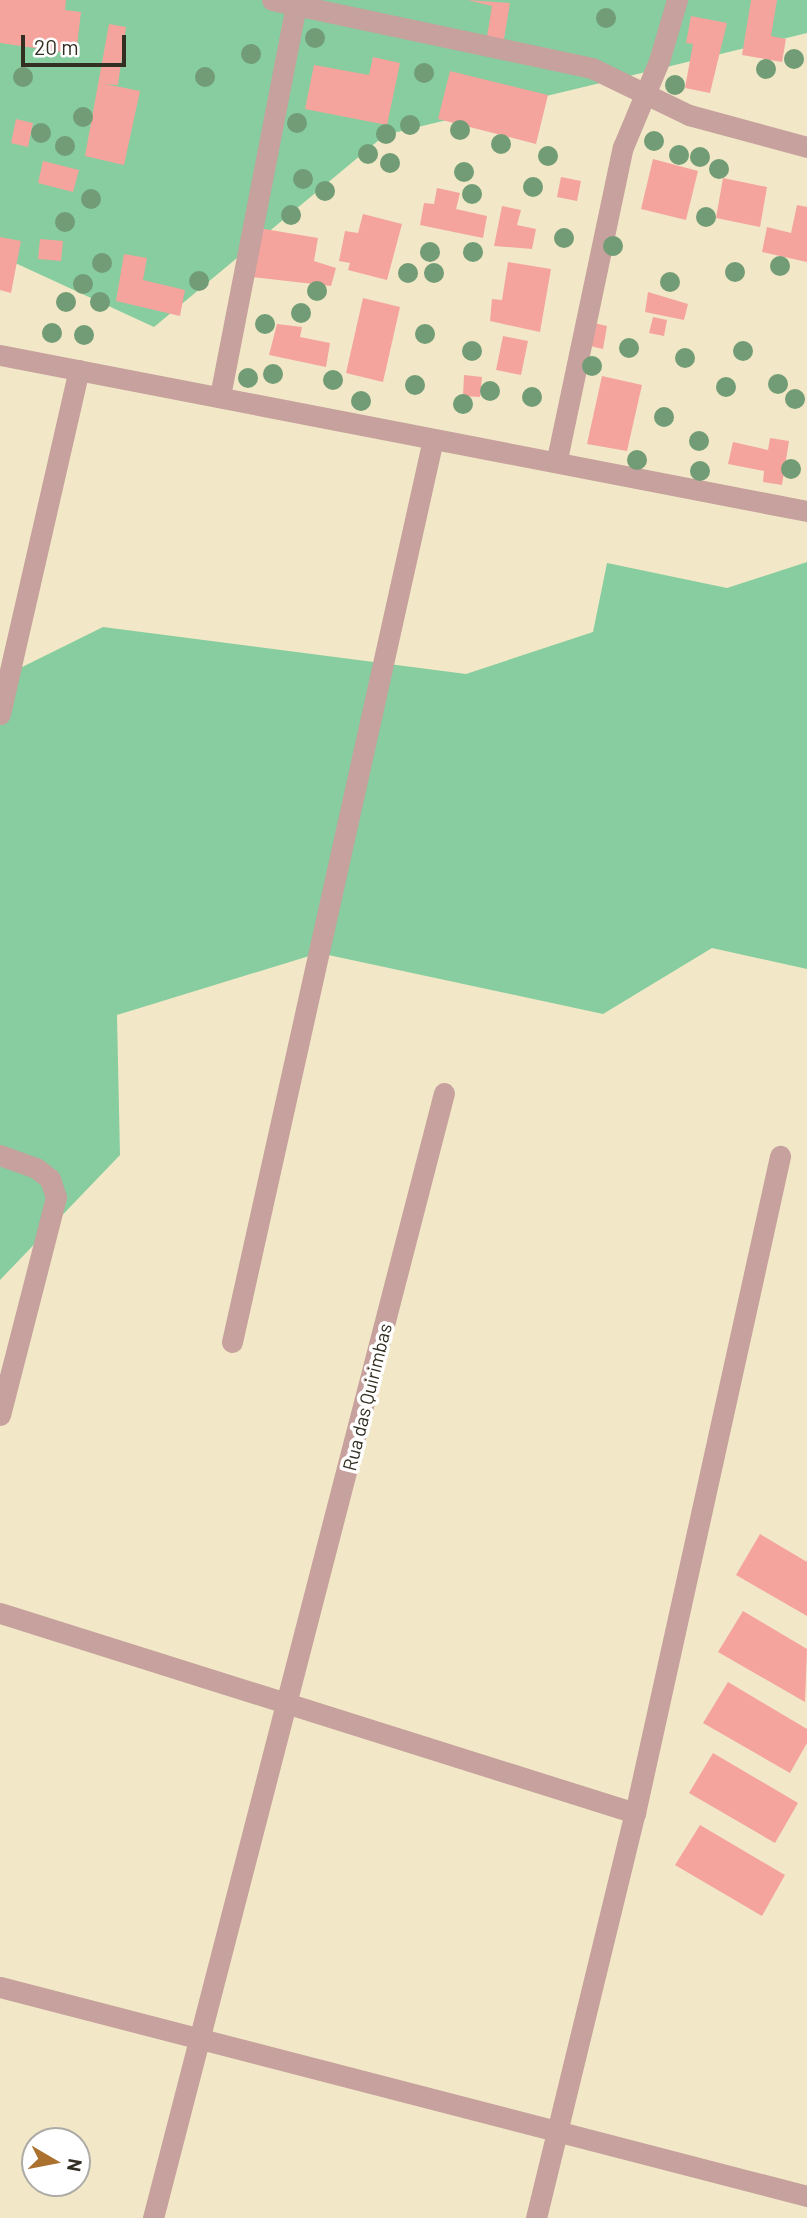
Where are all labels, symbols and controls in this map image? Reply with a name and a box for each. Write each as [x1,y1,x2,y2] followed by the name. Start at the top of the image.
[24,21,130,65] scale bar
[34,34,79,59] text: 20 m
[338,1321,396,1473] street label: Rua das Quirimbas
[21,2127,91,2197] north arrow
[63,2157,88,2174] text: N

